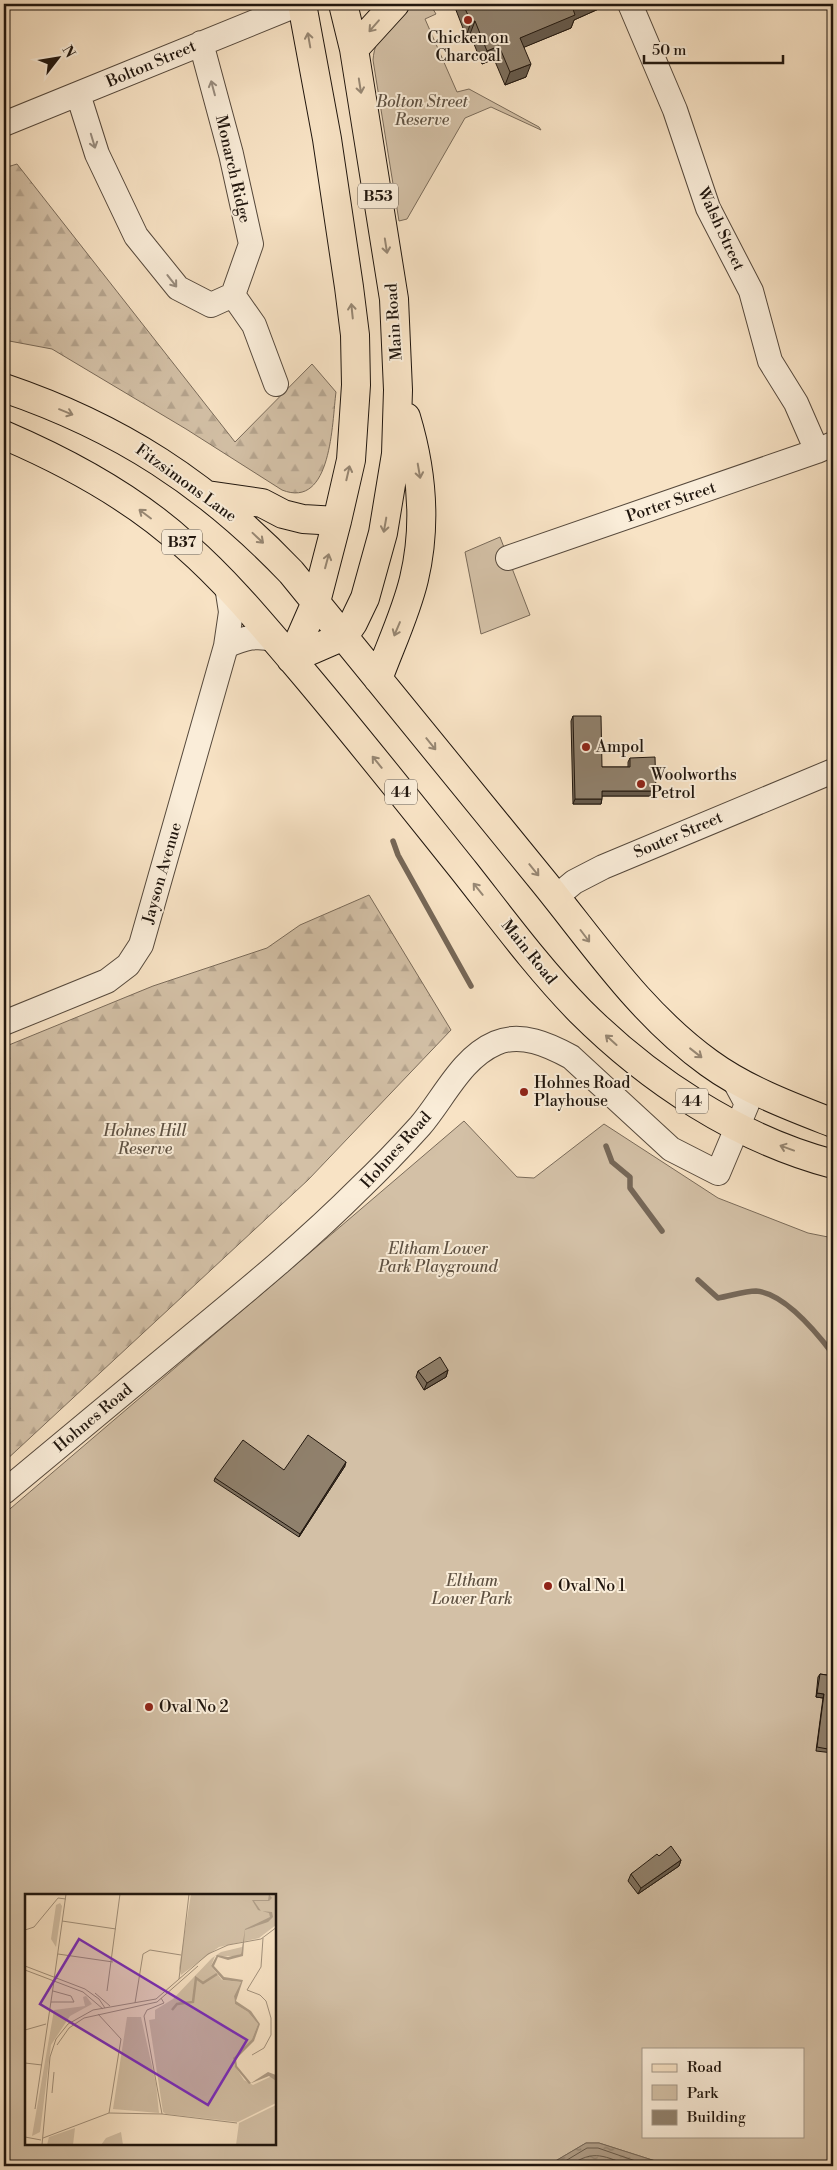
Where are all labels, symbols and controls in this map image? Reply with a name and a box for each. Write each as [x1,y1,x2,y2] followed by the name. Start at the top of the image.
[462,14,474,26] marker: Chicken on Charcoal
[369,19,380,32] one-way arrow
[427,28,509,66] place label: Chicken on Charcoal
[32,32,82,82] north arrow
[303,32,313,48] one-way arrow
[644,32,783,64] scale bar
[102,36,199,92] street label: Bolton Street
[652,41,686,60] text: 50 m
[58,42,79,61] text: N
[356,77,366,93] one-way arrow
[208,81,217,97] one-way arrow
[375,92,468,130] park label: Bolton Street Reserve
[211,113,255,225] street label: Monarch Ridge
[88,133,98,149] one-way arrow
[693,183,749,274] street label: Walsh Street
[358,184,398,208] road number: B53
[382,238,392,254] one-way arrow
[167,274,178,287] one-way arrow
[381,283,407,361] street label: Main Road
[347,304,357,320] one-way arrow
[57,408,73,417] one-way arrow
[131,440,241,526] street label: Fitzsimons Lane
[414,462,424,478] one-way arrow
[344,466,353,482] one-way arrow
[624,477,719,527] street label: Porter Street
[139,509,152,520] one-way arrow
[379,517,389,533] one-way arrow
[162,530,202,554] road number: B37
[251,532,264,544] one-way arrow
[322,554,332,570] one-way arrow
[391,622,400,637] one-way arrow
[426,737,437,750] one-way arrow
[595,737,644,757] place label: Ampol
[580,741,592,753] marker: Ampol
[371,756,382,769] one-way arrow
[650,765,737,803] place label: Woolworths Petrol
[635,778,647,790] marker: Woolworths Petrol
[385,780,417,804] road number: 44
[631,807,726,863] street label: Souter Street
[138,820,186,927] street label: Jayson Avenue
[528,863,539,876] one-way arrow
[473,883,484,896] one-way arrow
[497,916,561,988] street label: Main Road
[579,929,590,942] one-way arrow
[605,1034,618,1046] one-way arrow
[689,1048,702,1059] one-way arrow
[534,1073,630,1111] place label: Hohnes Road Playhouse
[518,1086,530,1098] marker: Hohnes Road Playhouse
[676,1088,708,1114] road number: 44
[356,1107,436,1193] street label: Hohnes Road
[102,1121,188,1159] park label: Hohnes Hill Reserve
[779,1143,795,1153] one-way arrow
[378,1239,498,1277] park label: Eltham Lower Park Playground
[50,1379,136,1457] street label: Hohnes Road
[431,1571,512,1609] park label: Eltham Lower Park
[558,1576,626,1596] place label: Oval No 1
[542,1580,554,1592] marker: Oval No 1
[159,1697,229,1717] place label: Oval No 2
[143,1701,155,1713] marker: Oval No 2
[25,1894,276,2145] inset map
[642,2048,804,2138] legend
[687,2058,722,2077] text: Road
[687,2084,719,2103] text: Park
[686,2108,746,2127] text: Building

